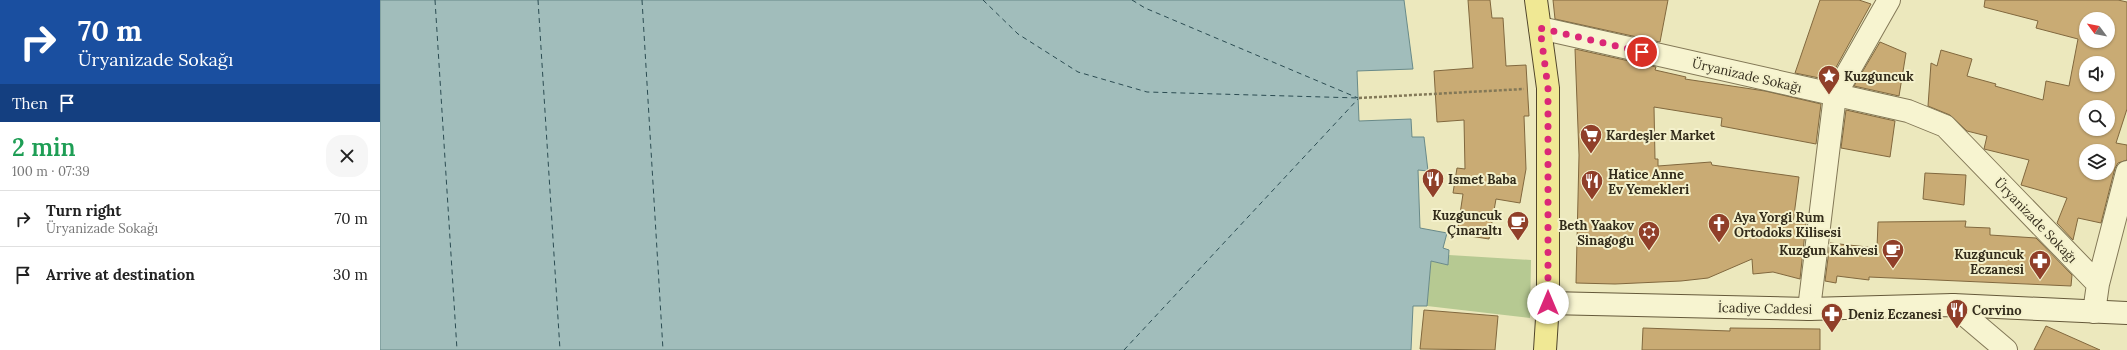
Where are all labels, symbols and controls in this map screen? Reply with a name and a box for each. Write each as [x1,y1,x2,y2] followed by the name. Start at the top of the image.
[2079,12,2115,48] north arrow
[2079,12,2115,180] map controls
[78,13,142,49] text: 70 m
[12,16,64,68] icon: right
[1625,35,1659,69] pin
[1631,41,1653,63] icon: arrive
[78,48,233,71] text: Üryanizade Sokağı
[1690,55,1804,96] street label: Üryanizade Sokağı
[2079,56,2115,92] button: sound
[1816,63,1842,96] place icon: Kuzguncuk
[1844,68,1914,85] place label: Kuzguncuk
[56,92,78,114] icon: arrive
[12,94,48,113] text: Then
[2079,100,2115,136] button: search
[1578,122,1604,155] supermarket icon: Kardeşler Market
[1606,127,1716,144] place label: Kardeşler Market
[12,132,76,163] text: 2 min
[326,135,368,177] button: close
[2079,144,2115,180] button: layers
[12,163,90,180] text: 100 m · 07:39
[1420,166,1446,199] restaurant icon: Ismet Baba
[1608,166,1689,198] place label: Hatice Anne Ev Yemekleri
[1579,168,1605,201] restaurant icon: Hatice Anne Ev Yemekleri
[1448,171,1517,188] place label: Ismet Baba
[1991,174,2081,267] street label: Üryanizade Sokağı
[46,201,122,220] text: Turn right
[1432,207,1502,239] place label: Kuzguncuk Çınaraltı
[12,208,34,230] icon: right
[334,209,368,228] text: 70 m
[1505,209,1531,242] cafe icon: Kuzguncuk Çınaraltı
[1734,209,1841,241] place label: Aya Yorgi Rum Ortodoks Kilisesi
[1706,211,1732,244] church icon: Aya Yorgi Rum Ortodoks Kilisesi
[1559,217,1634,249] place label: Beth Yaakov Sinagogu
[1636,219,1662,252] synagogue icon: Beth Yaakov Sinagogu
[46,220,158,237] text: Üryanizade Sokağı
[1880,237,1906,270] cafe icon: Kuzgun Kahvesi
[1779,242,1878,259] place label: Kuzgun Kahvesi
[1954,246,2024,278] place label: Kuzguncuk Eczanesi
[2027,248,2053,281] pharmacy icon: Kuzguncuk Eczanesi
[12,264,34,286] icon: arrive
[46,265,195,284] text: Arrive at destination
[333,265,368,284] text: 30 m
[1527,282,1569,324] position arrow
[1944,297,1970,330] restaurant icon: Corvino
[1718,299,1813,318] street label: İcadiye Caddesi
[1819,301,1845,334] pharmacy icon: Deniz Eczanesi
[1972,302,2022,319] place label: Corvino
[1848,306,1942,323] place label: Deniz Eczanesi

